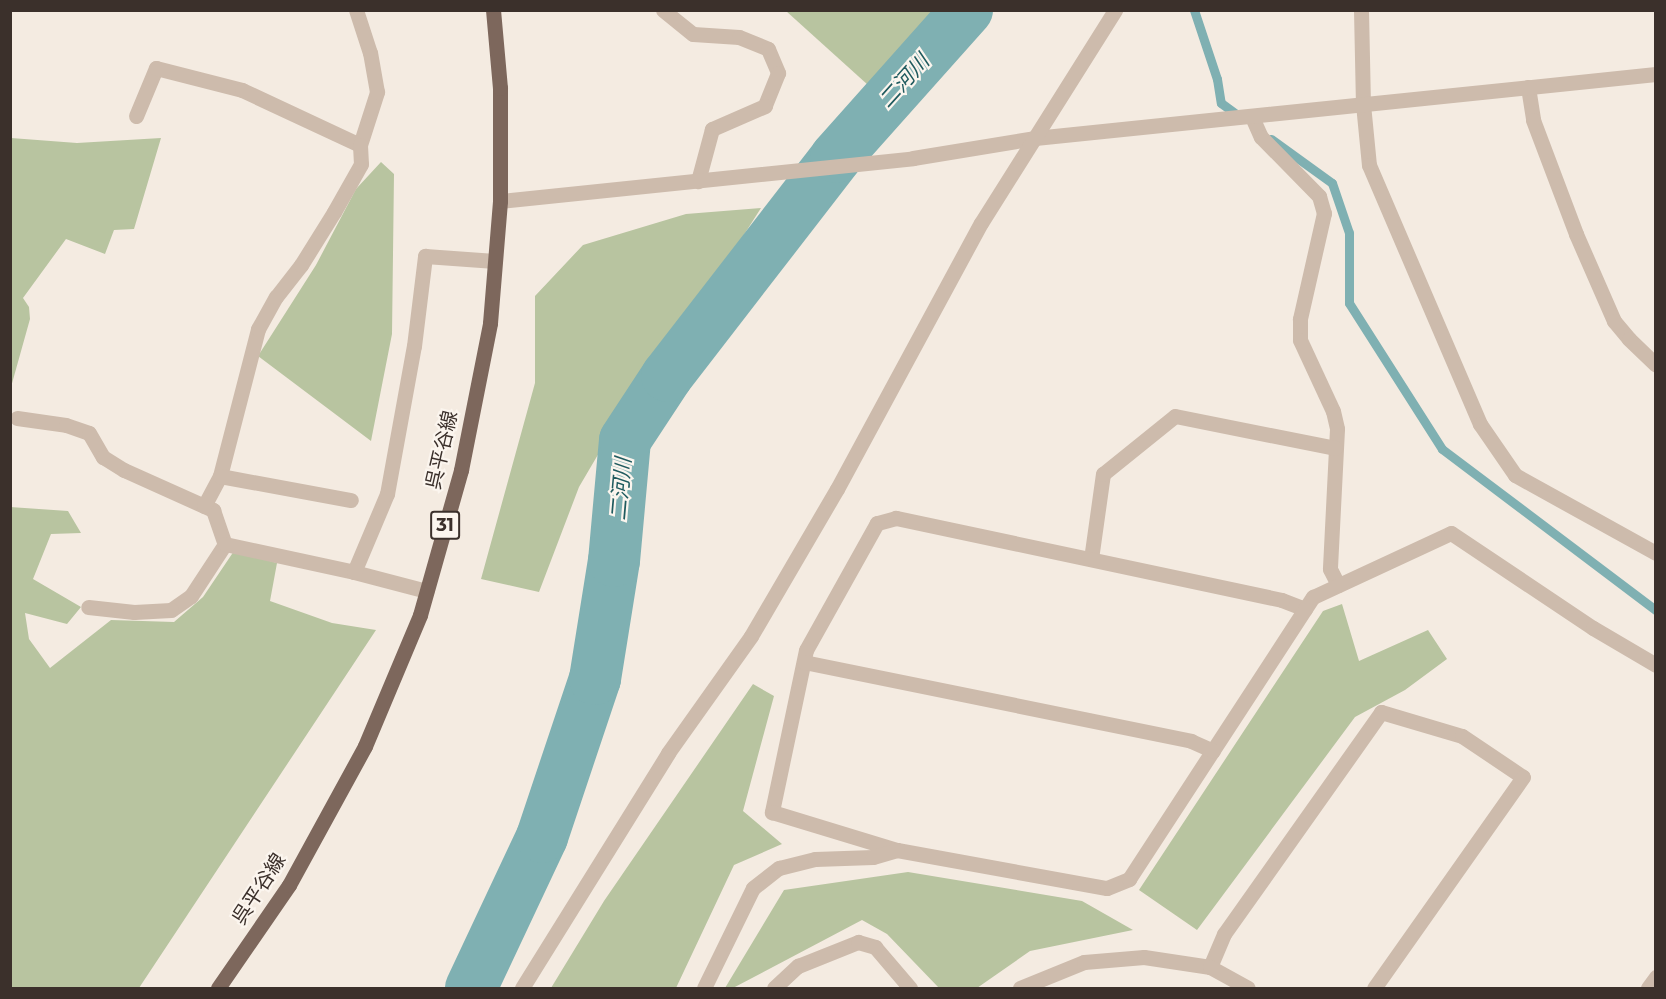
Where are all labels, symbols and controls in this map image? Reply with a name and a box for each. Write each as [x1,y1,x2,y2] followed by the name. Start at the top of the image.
[874,49,934,113] water label: 二河川
[421,408,463,492] street label: 呉平谷線
[606,457,636,521] water label: 二河川
[430,510,460,540] road number: 31
[227,849,291,929] street label: 呉平谷線

